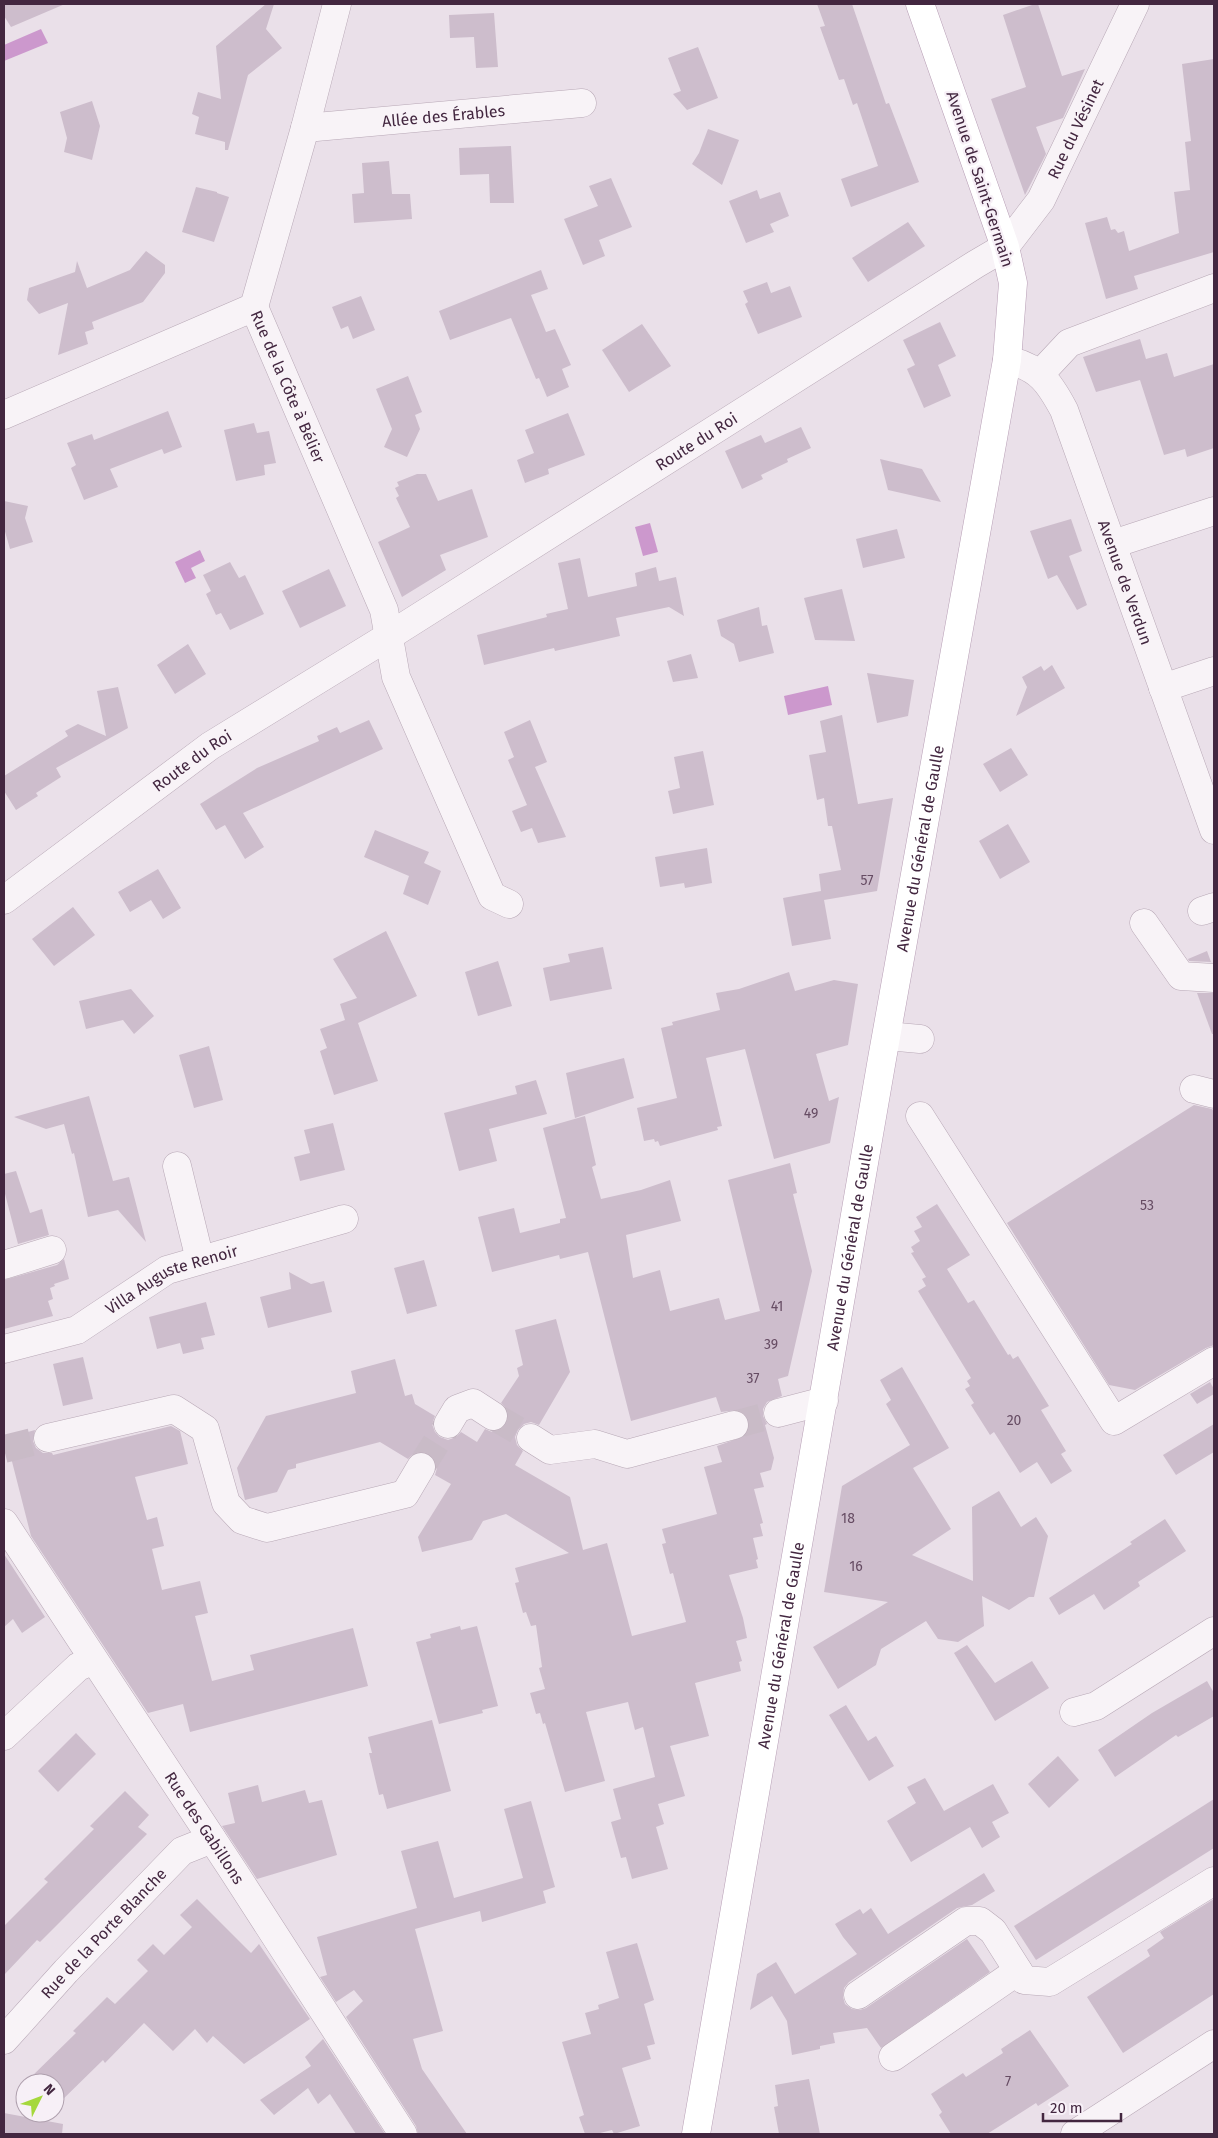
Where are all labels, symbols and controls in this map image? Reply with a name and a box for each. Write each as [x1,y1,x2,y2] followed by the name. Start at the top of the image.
[1043,76,1107,182] street label: Rue du Vésinet
[943,89,1017,269] street label: Avenue de Saint-Germain
[381,101,506,131] street label: Allée des Érables
[247,307,330,467] street label: Rue de la Côte à Bélier
[652,408,741,474] street label: Route du Roi
[1094,517,1157,647] street label: Avenue de Verdun
[148,726,235,795] street label: Route du Roi
[892,744,947,953] street label: Avenue du Général de Gaulle
[861,872,873,889] house number: 57
[804,1105,818,1122] house number: 49
[822,1142,877,1352] street label: Avenue du Général de Gaulle
[1140,1197,1154,1214] house number: 53
[102,1240,241,1318] street label: Villa Auguste Renoir
[771,1298,783,1315] house number: 41
[764,1336,778,1353] house number: 39
[746,1370,760,1387] house number: 37
[1007,1412,1022,1429] house number: 20
[841,1510,855,1527] house number: 18
[753,1540,808,1750] street label: Avenue du Général de Gaulle
[849,1558,863,1575] house number: 16
[161,1768,249,1887] street label: Rue des Gabillons
[37,1864,170,2002] street label: Rue de la Porte Blanche
[15,2073,65,2123] north arrow
[1005,2073,1011,2090] house number: 7
[40,2080,59,2099] text: N
[1043,2090,1120,2122] scale bar
[1050,2099,1083,2117] text: 20 m

